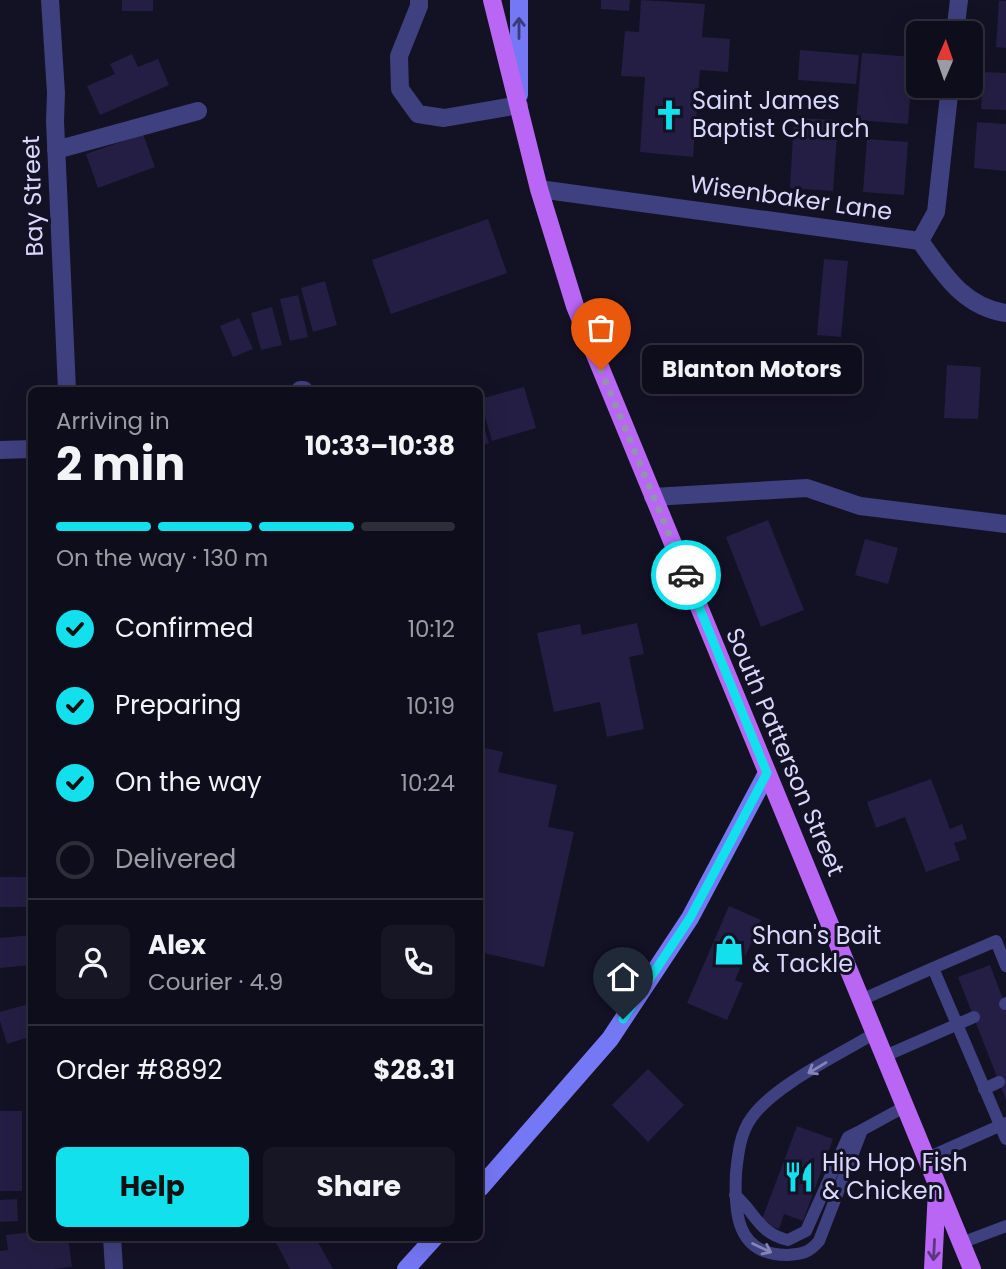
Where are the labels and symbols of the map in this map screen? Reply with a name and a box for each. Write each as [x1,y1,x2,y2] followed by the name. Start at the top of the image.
[512,17,526,40] one-way arrow
[906,21,984,98] north arrow
[692,84,870,145] place label: Saint James Baptist Church
[652,98,686,132] church icon: Saint James Baptist Church
[14,135,51,257] street label: Bay Street
[688,167,894,228] street label: Wisenbaker Lane
[571,298,631,370] pin
[643,346,864,394] callout: Blanton Motors
[651,540,721,610] courier
[718,623,853,881] street label: South Patterson Street
[752,919,881,980] place label: Shan's Bait & Tackle
[712,933,746,967] shop icon: Shan's Bait & Tackle
[593,947,653,1019] pin
[807,1061,827,1075] one-way arrow
[822,1146,968,1207] place label: Hip Hop Fish & Chicken
[782,1160,816,1194] restaurant icon: Hip Hop Fish & Chicken
[927,1239,940,1262] one-way arrow
[752,1242,773,1255] one-way arrow

